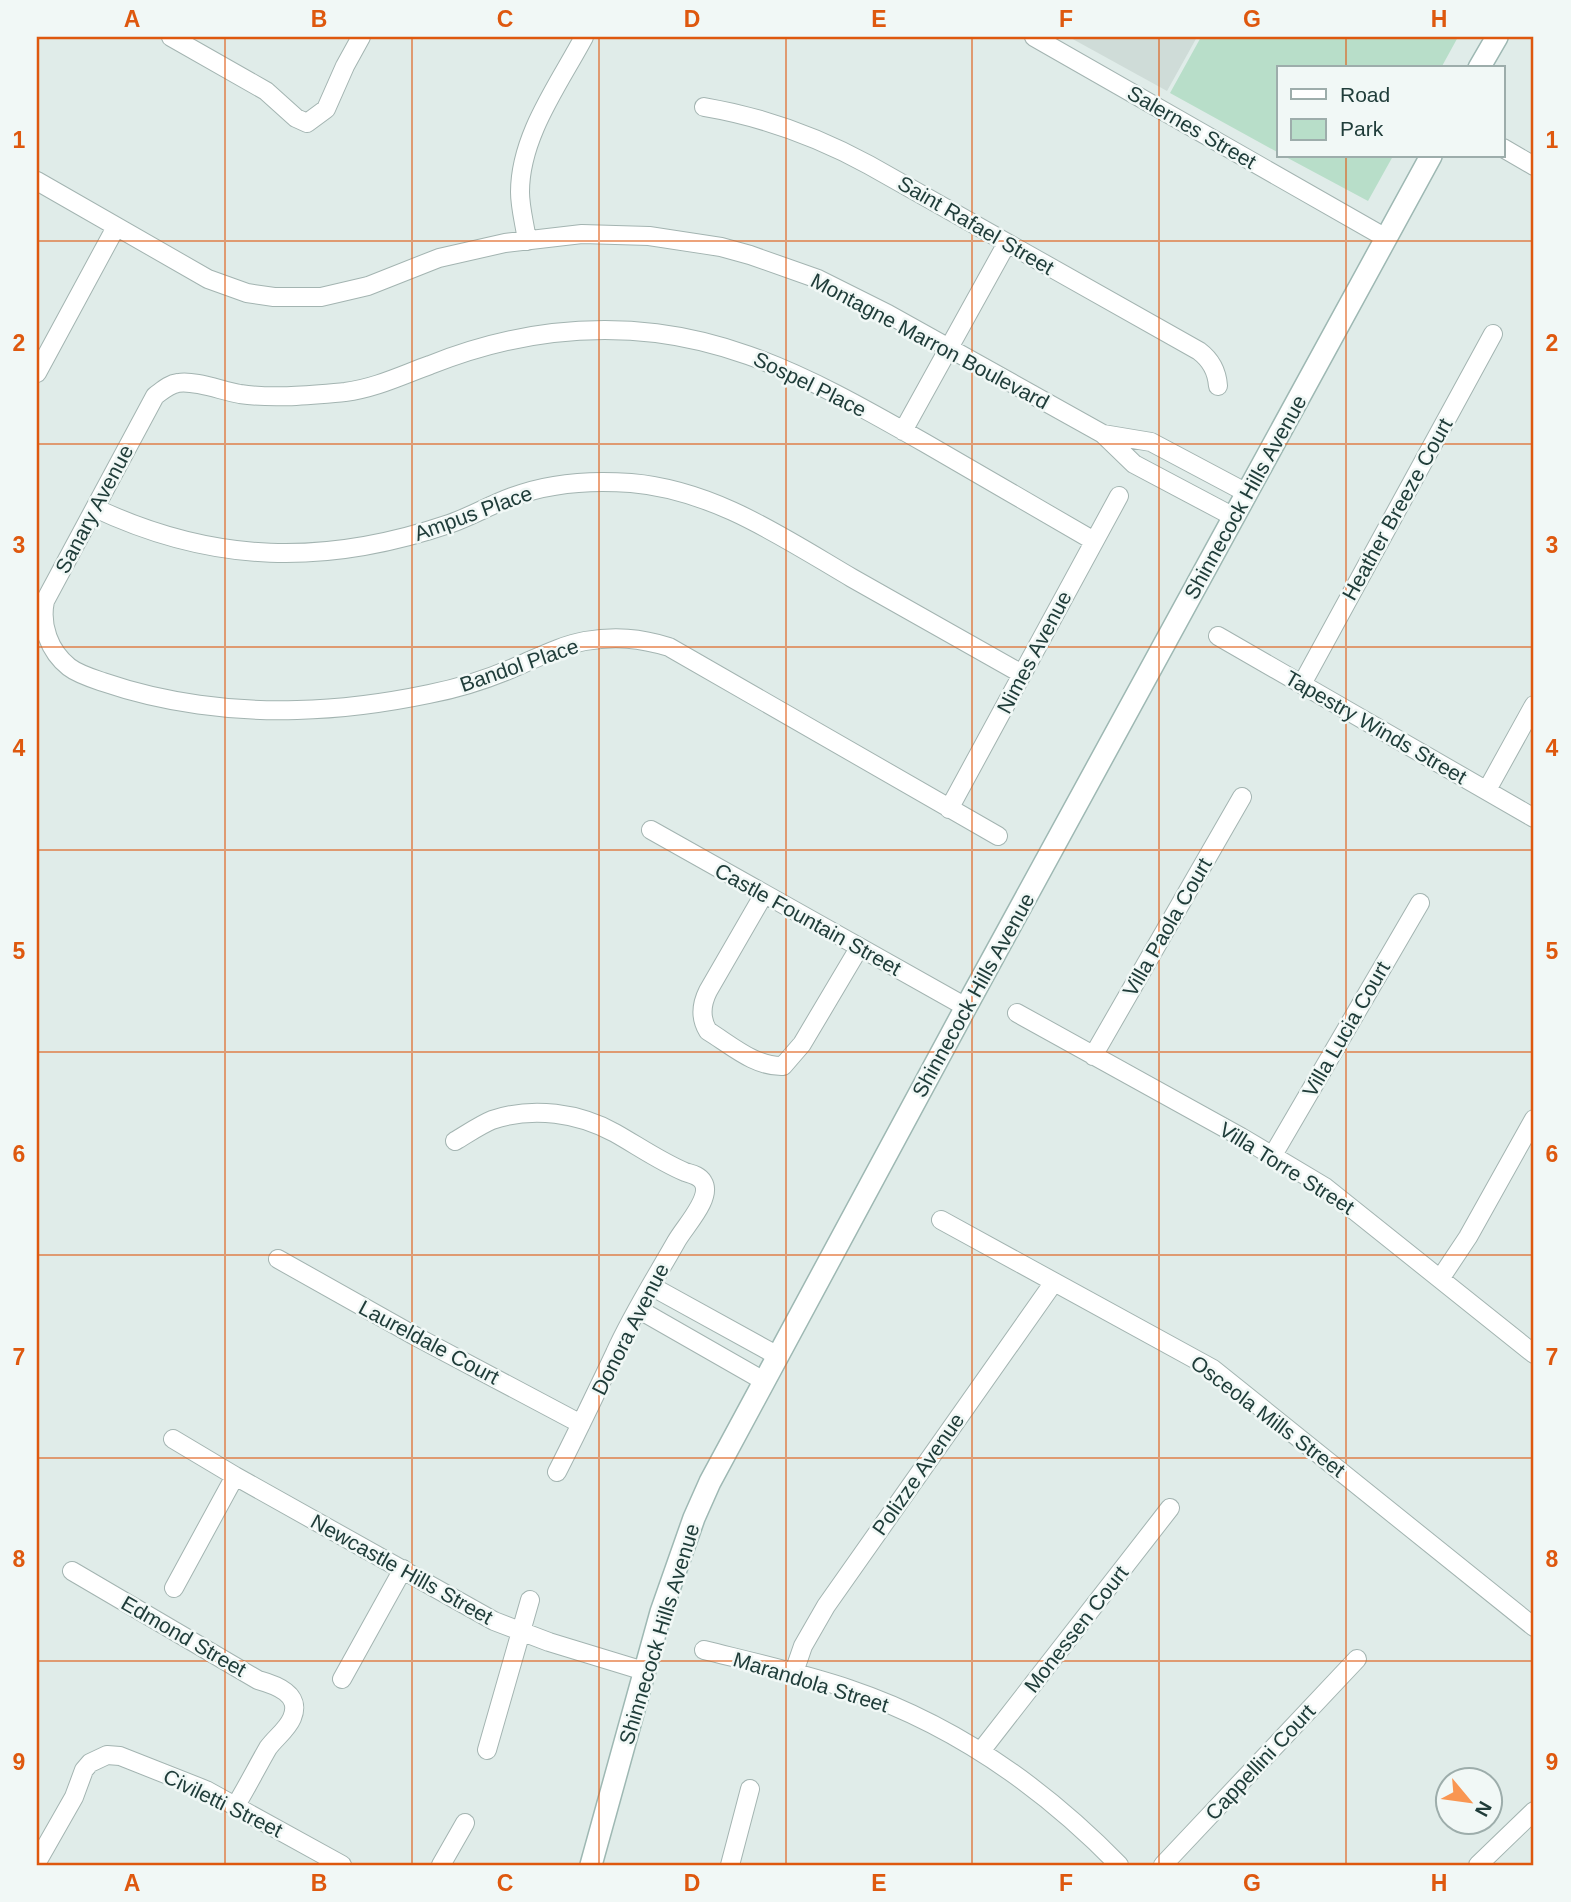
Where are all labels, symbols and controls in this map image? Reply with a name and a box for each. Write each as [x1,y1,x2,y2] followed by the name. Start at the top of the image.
[124,6,140,32] text: A
[311,6,327,32] text: B
[497,6,513,32] text: C
[684,6,700,32] text: D
[871,6,887,32] text: E
[1059,6,1073,32] text: F
[1243,6,1261,32] text: G
[1431,6,1447,32] text: H
[1277,66,1504,158] legend
[1124,81,1261,173] street label: Salernes Street
[1340,83,1390,106] text: Road
[1340,117,1384,140] text: Park
[13,127,26,153] text: 1
[1546,127,1559,153] text: 1
[894,171,1058,279] street label: Saint Rafael Street
[807,268,1053,414] street label: Montagne Marron Boulevard
[13,330,25,356] text: 2
[1546,330,1558,356] text: 2
[750,347,870,421] street label: Sospel Place
[1179,391,1311,603] street label: Shinnecock Hills Avenue
[1337,414,1457,604] street label: Heather Breeze Court
[50,441,138,577] street label: Sanary Avenue
[411,481,535,545] street label: Ampus Place
[13,532,25,558] text: 3
[1546,532,1558,558] text: 3
[992,587,1076,717] street label: Nimes Avenue
[457,634,581,696] street label: Bandol Place
[1281,666,1471,788] street label: Tapestry Winds Street
[13,735,26,761] text: 4
[1546,735,1559,761] text: 4
[1118,854,1216,1000] street label: Villa Paola Court
[711,858,905,980] street label: Castle Fountain Street
[907,889,1039,1101] street label: Shinnecock Hills Avenue
[13,938,26,964] text: 5
[1546,938,1559,964] text: 5
[1298,957,1394,1101] street label: Villa Lucia Court
[1215,1117,1359,1219] street label: Villa Torre Street
[13,1141,25,1167] text: 6
[1546,1141,1558,1167] text: 6
[587,1259,673,1399] street label: Donora Avenue
[355,1295,503,1389] street label: Laureldale Court
[13,1344,25,1370] text: 7
[1546,1344,1558,1370] text: 7
[1187,1351,1350,1481] street label: Osceola Mills Street
[868,1409,968,1539] street label: Polizze Avenue
[307,1509,497,1629] street label: Newcastle Hills Street
[614,1521,704,1747] street label: Shinnecock Hills Avenue
[13,1546,26,1572] text: 8
[1546,1546,1559,1572] text: 8
[1020,1561,1133,1697] street label: Monessen Court
[118,1591,251,1681] street label: Edmond Street
[731,1647,892,1717] street label: Marandola Street
[1201,1699,1319,1824] street label: Cappellini Court
[13,1749,25,1775] text: 9
[1546,1749,1558,1775] text: 9
[160,1764,286,1842] street label: Civiletti Street
[1434,1766,1504,1836] north arrow
[1471,1798,1496,1820] text: N
[124,1870,140,1896] text: A
[311,1870,327,1896] text: B
[497,1870,513,1896] text: C
[684,1870,700,1896] text: D
[871,1870,887,1896] text: E
[1059,1870,1073,1896] text: F
[1243,1870,1261,1896] text: G
[1431,1870,1447,1896] text: H

